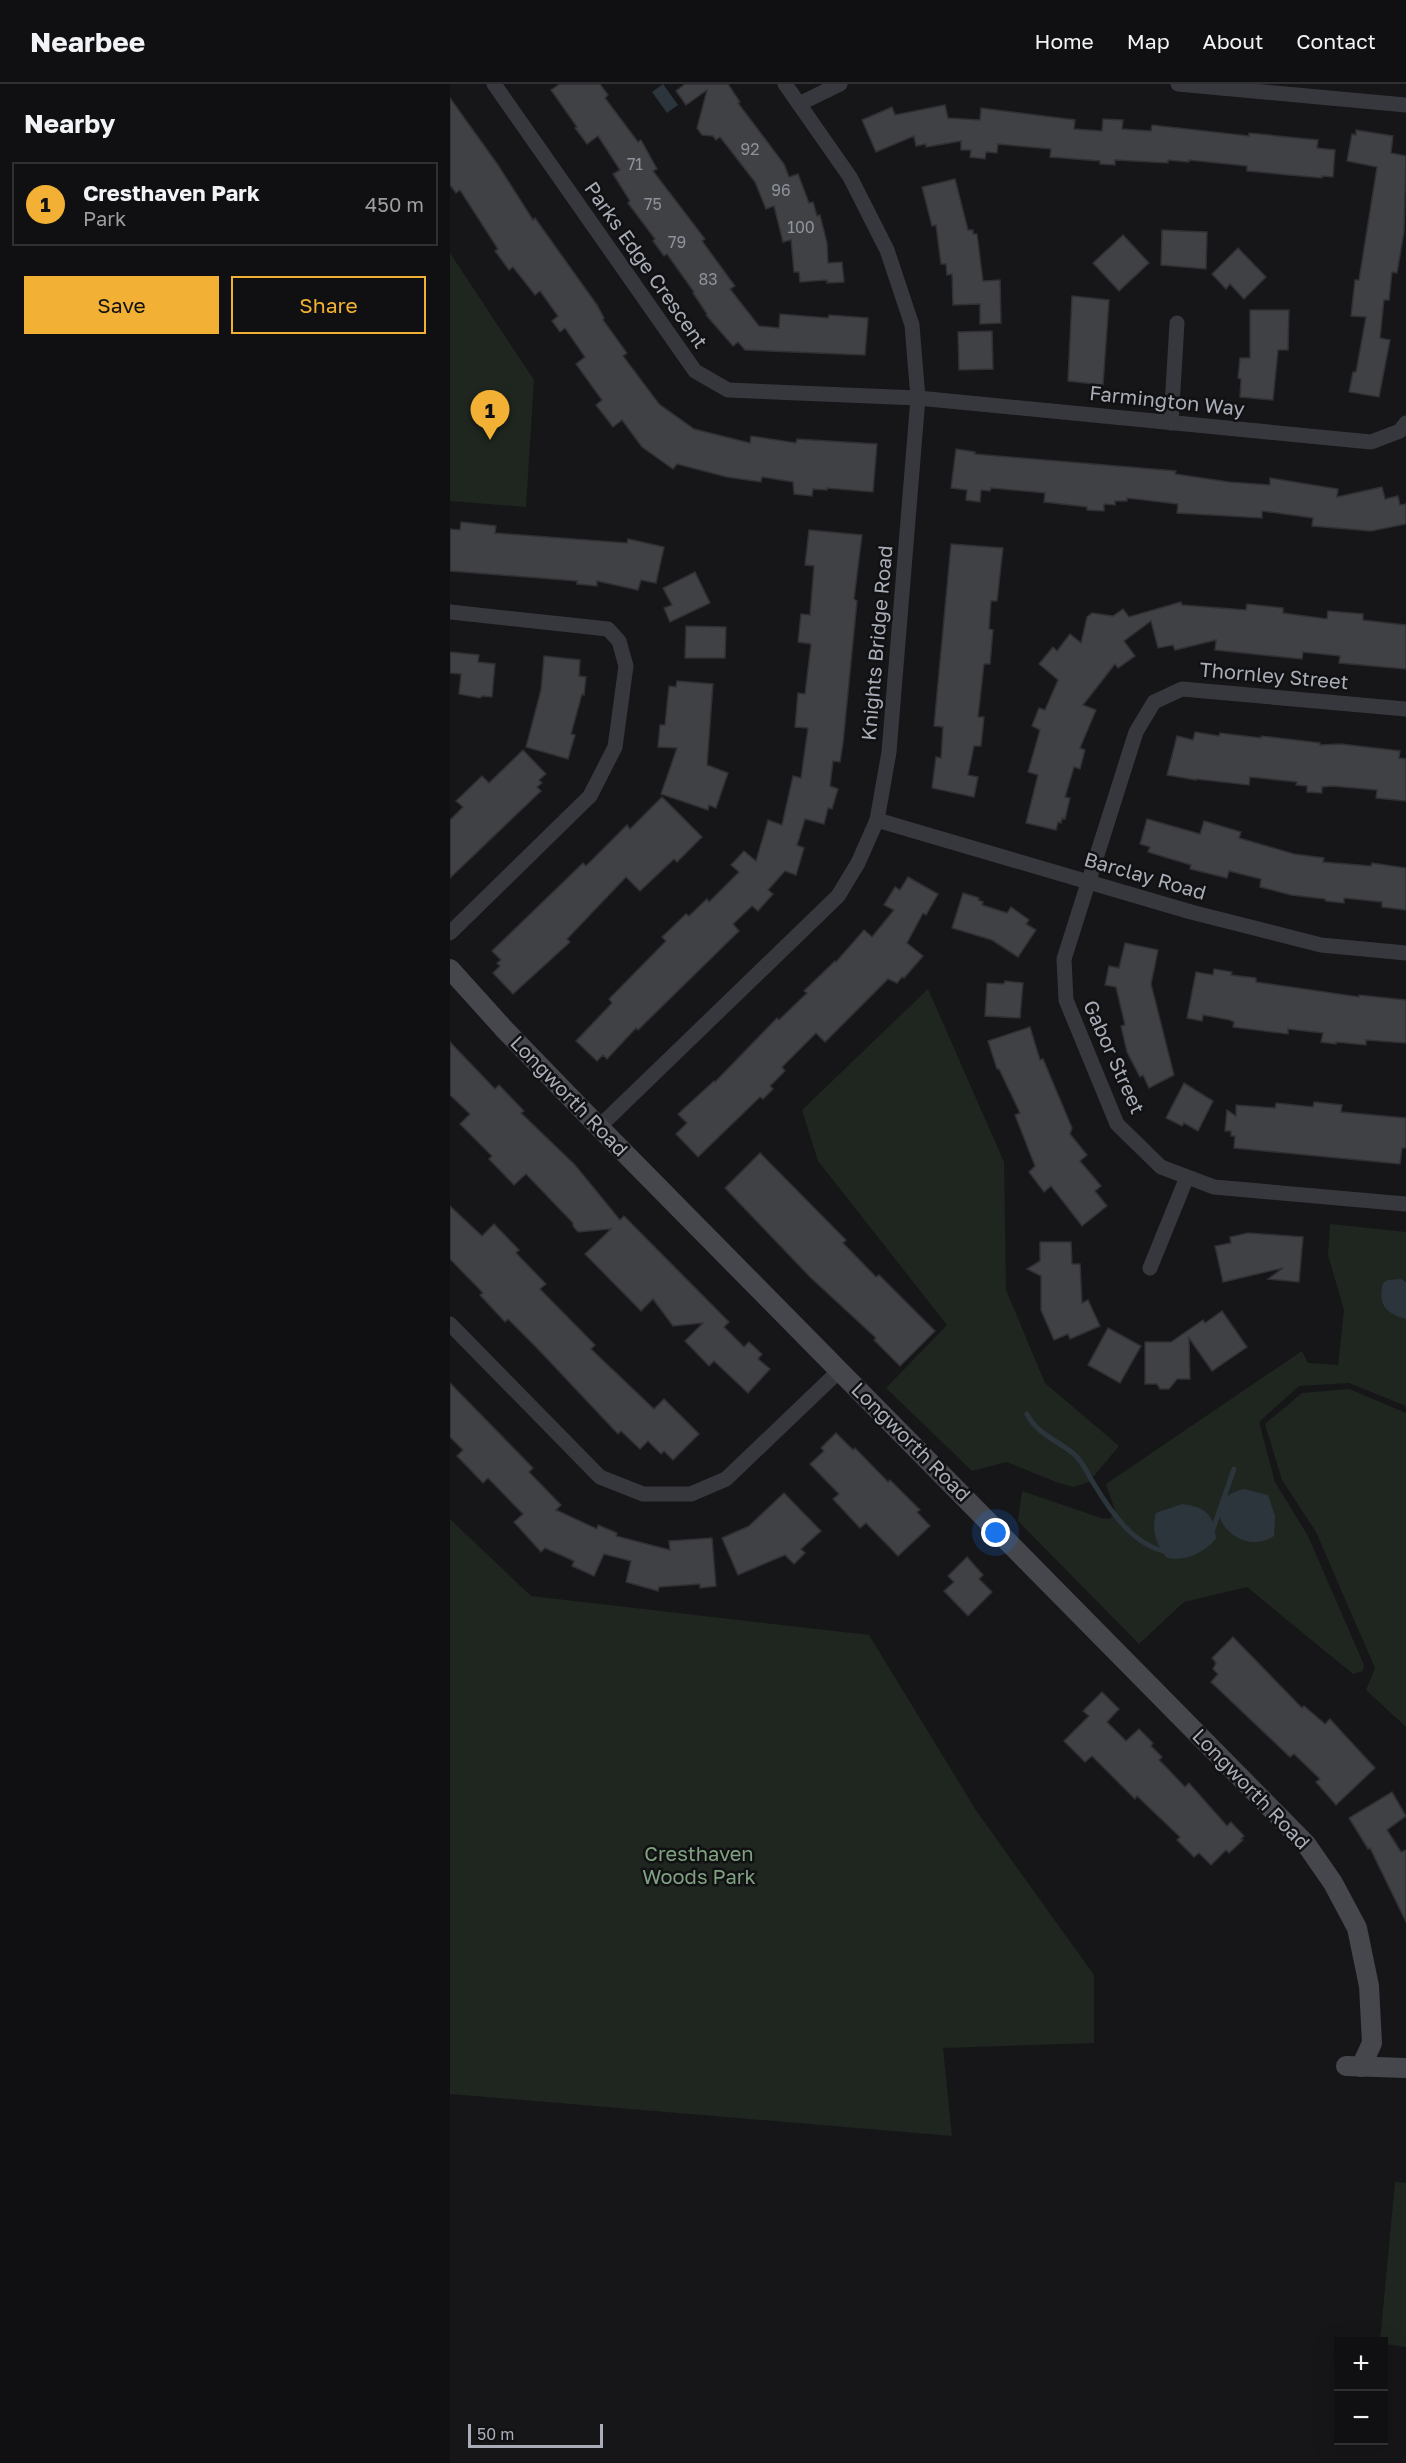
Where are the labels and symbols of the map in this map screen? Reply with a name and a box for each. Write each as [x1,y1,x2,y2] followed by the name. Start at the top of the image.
[741,139,759,159] house number: 92
[627,154,643,174] house number: 71
[580,176,713,352] street label: Parks Edge Crescent
[771,180,791,200] house number: 96
[644,194,662,214] house number: 75
[787,217,815,237] house number: 100
[668,232,686,252] house number: 79
[698,269,718,289] house number: 83
[1088,380,1246,420] street label: Farmington Way
[470,390,510,440] pin: 1
[855,544,897,742] street label: Knights Bridge Road
[1199,657,1350,693] street label: Thornley Street
[1082,846,1209,904] street label: Barclay Road
[1079,996,1151,1117] street label: Gabor Street
[506,1030,633,1161] street label: Longworth Road
[847,1377,976,1506] street label: Longworth Road
[981,1518,1010,1547] your location
[1188,1723,1315,1854] street label: Longworth Road
[642,1841,756,1888] park label: Cresthaven Woods Park
[468,2421,603,2448] scale bar

